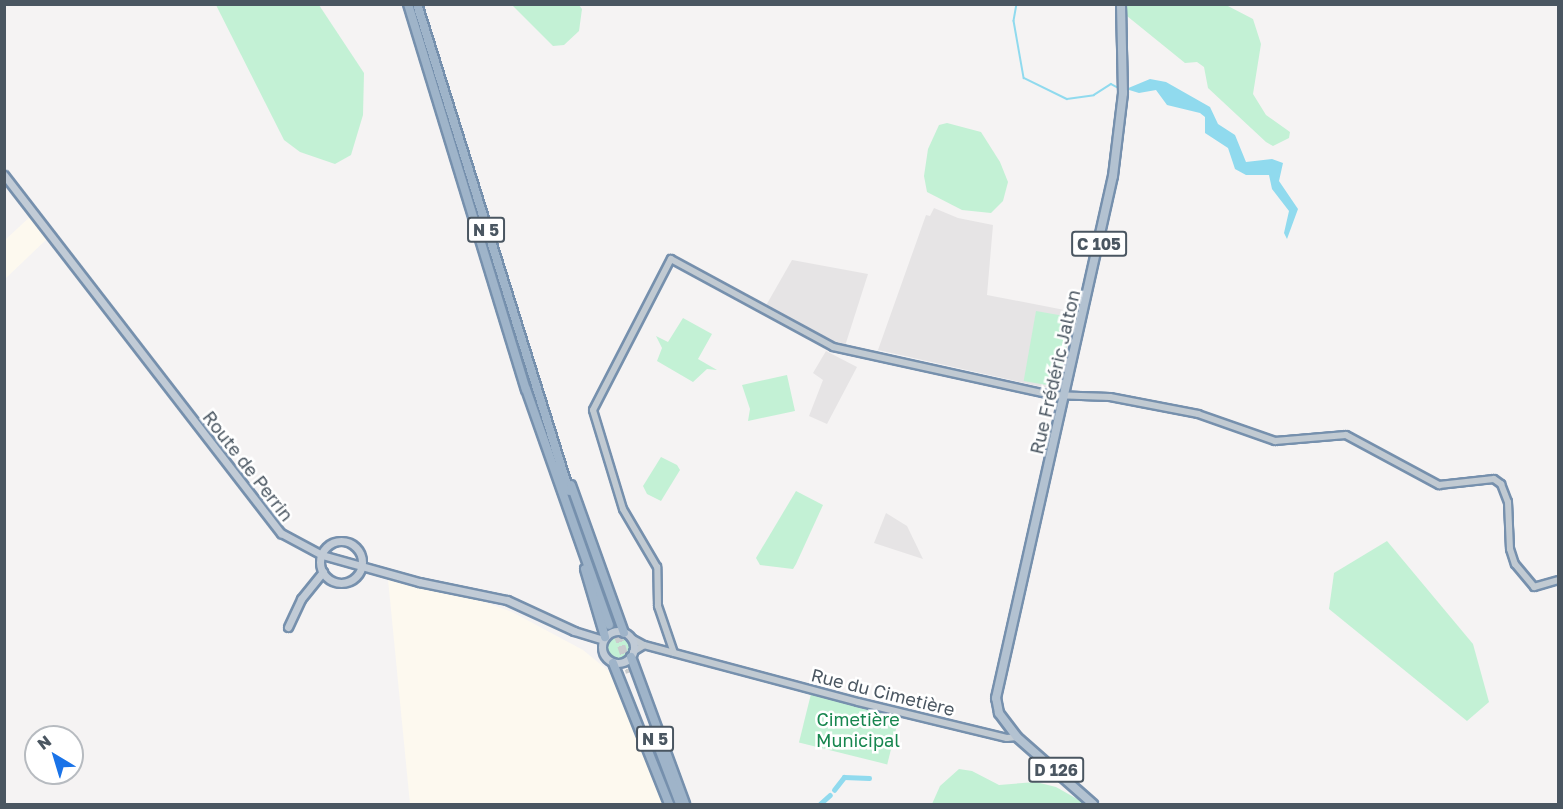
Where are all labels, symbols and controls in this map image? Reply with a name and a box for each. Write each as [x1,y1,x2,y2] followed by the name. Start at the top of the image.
[466,217,506,243] road number: N 5
[1070,231,1128,257] road number: C 105
[1026,288,1084,456] street label: Rue Frédéric Jalton
[198,407,298,525] street label: Route de Perrin
[809,664,957,720] street label: Rue du Cimetière
[816,709,900,752] park label: Cimetière Municipal
[24,725,84,785] north arrow
[636,726,674,752] road number: N 5
[33,731,55,754] text: N
[1028,757,1084,783] road number: D 126

